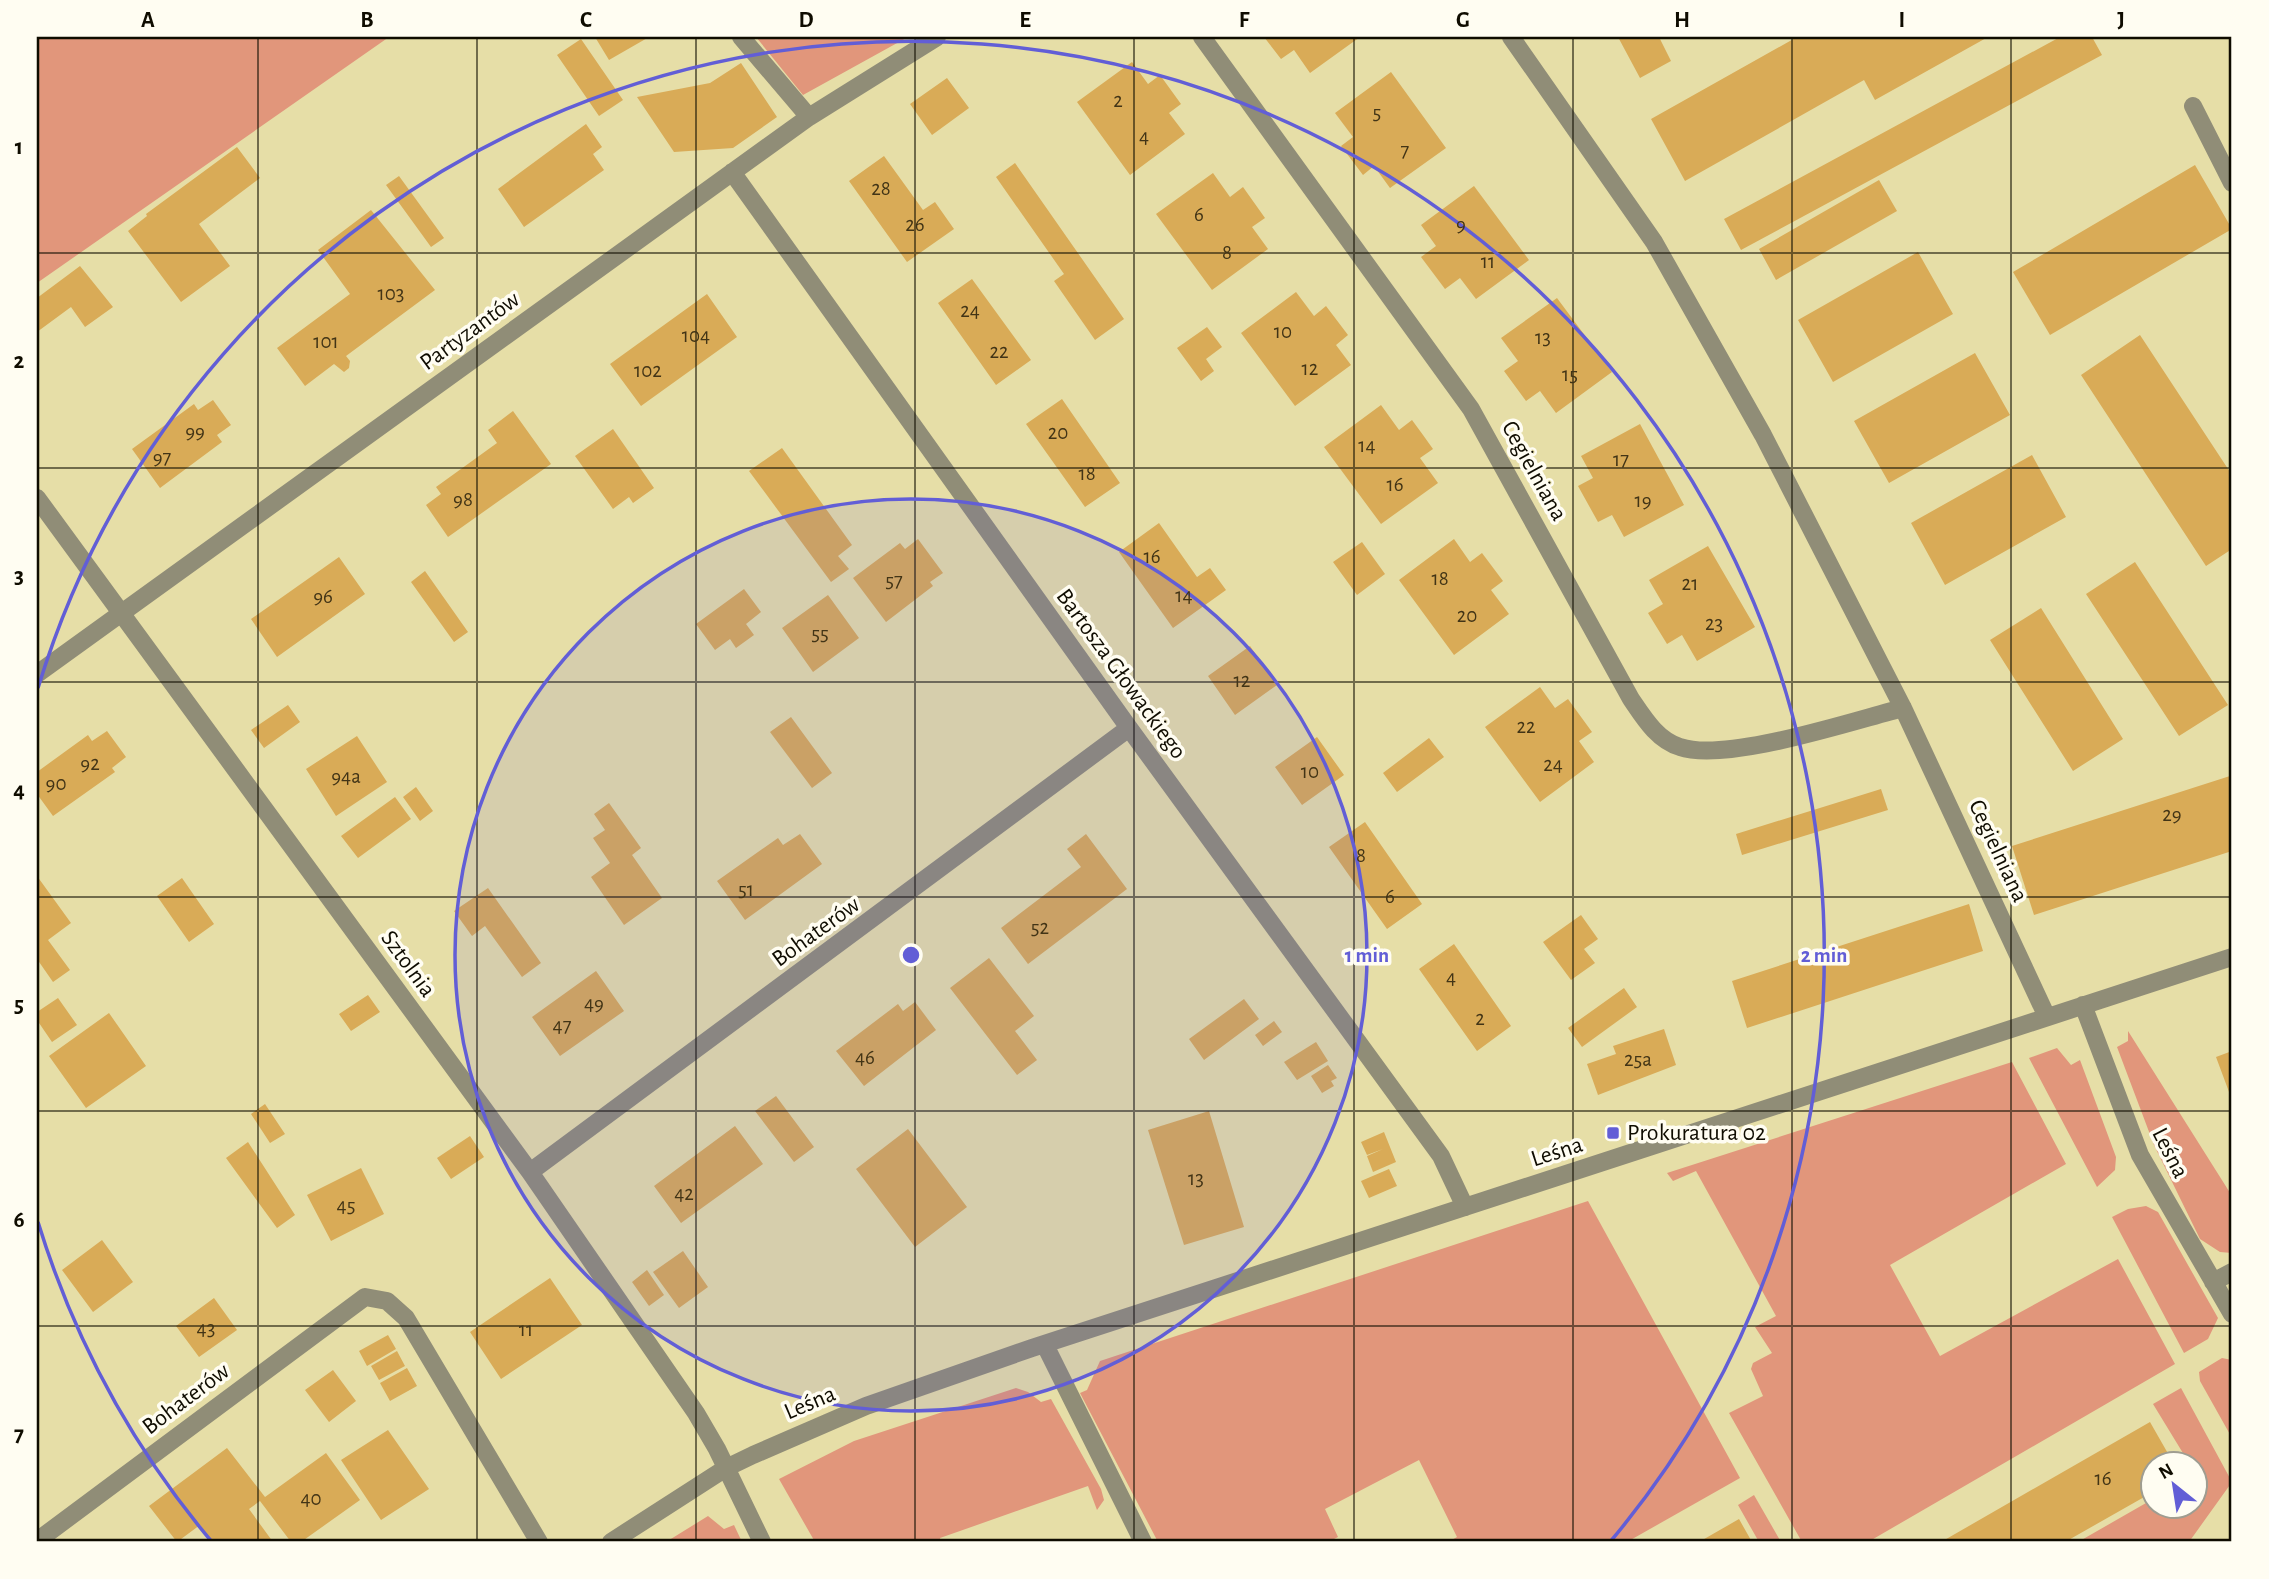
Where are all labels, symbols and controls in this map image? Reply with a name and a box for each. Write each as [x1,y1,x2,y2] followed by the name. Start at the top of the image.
[141,9,155,32] text: A
[360,9,374,32] text: B
[580,9,592,32] text: C
[798,9,814,32] text: D
[1019,9,1031,32] text: E
[1239,9,1250,32] text: F
[1456,9,1470,32] text: G
[1674,9,1690,32] text: H
[1899,9,1905,32] text: I
[2117,9,2125,32] text: J
[1113,90,1123,111] house number: 2
[1373,102,1381,123] house number: 5
[1139,126,1149,147] house number: 4
[15,136,23,159] text: 1
[1401,140,1410,161] house number: 7
[871,178,891,199] house number: 28
[1194,204,1204,225] house number: 6
[905,214,925,235] house number: 26
[1456,214,1466,235] house number: 9
[1222,242,1232,263] house number: 8
[1481,251,1495,272] house number: 11
[378,283,404,304] house number: 103
[416,287,524,375] street label: Partyzantów
[960,300,980,321] house number: 24
[1274,321,1292,342] house number: 10
[682,325,710,346] house number: 104
[1535,327,1551,348] house number: 13
[313,331,339,352] house number: 101
[989,341,1009,362] house number: 22
[14,350,25,373] text: 2
[1302,358,1318,379] house number: 12
[634,360,662,381] house number: 102
[1562,364,1578,385] house number: 15
[1497,417,1571,525] street label: Cegielniana
[185,421,205,442] house number: 99
[1048,422,1068,443] house number: 20
[1358,435,1376,456] house number: 14
[153,447,172,468] house number: 97
[1613,449,1629,470] house number: 17
[1078,463,1096,484] house number: 18
[1386,474,1404,495] house number: 16
[453,489,473,510] house number: 98
[1634,490,1652,511] house number: 19
[1143,546,1161,567] house number: 16
[14,565,24,588] text: 3
[1431,568,1449,589] house number: 18
[885,570,903,591] house number: 57
[1682,573,1698,594] house number: 21
[1051,585,1191,763] street label: Bartosza Głowackiego
[1175,585,1193,606] house number: 14
[313,586,333,607] house number: 96
[1457,605,1477,626] house number: 20
[1705,613,1723,634] house number: 23
[811,623,829,644] house number: 55
[1234,670,1250,691] house number: 12
[1516,716,1536,737] house number: 22
[80,753,100,774] house number: 92
[1543,754,1563,775] house number: 24
[1301,761,1319,782] house number: 10
[331,766,361,787] house number: 94a
[46,773,66,794] house number: 90
[13,779,25,802] text: 4
[1964,796,2032,906] street label: Cegielniana
[2162,804,2182,825] house number: 29
[1356,845,1366,866] house number: 8
[738,879,754,900] house number: 51
[1385,886,1395,907] house number: 6
[768,892,864,972] street label: Bohaterów
[1031,917,1049,938] house number: 52
[376,926,440,1002] street label: Sztolnia
[899,943,923,967] centre of rings
[1345,945,1389,966] text: 1 min
[1801,945,1847,966] text: 2 min
[1446,967,1456,988] house number: 4
[584,993,604,1014] house number: 49
[14,994,24,1017] text: 5
[1475,1008,1485,1029] house number: 2
[553,1015,572,1036] house number: 47
[855,1047,875,1068] house number: 46
[1624,1049,1652,1070] house number: 25a
[1627,1121,1766,1145] place label: Prokuratura 02
[2147,1124,2193,1182] street label: Leśna
[1605,1125,1621,1141] marker: Prokuratura 02
[1528,1132,1586,1172] street label: Leśna
[1188,1168,1204,1189] house number: 13
[674,1183,694,1204] house number: 42
[337,1195,355,1216] house number: 45
[13,1209,25,1232] text: 6
[197,1318,215,1339] house number: 43
[519,1319,533,1340] house number: 11
[138,1359,234,1439] street label: Bohaterów
[781,1382,839,1424] street label: Leśna
[14,1423,24,1446] text: 7
[2140,1450,2210,1520] north arrow
[2156,1460,2177,1483] text: N
[2094,1468,2112,1489] house number: 16
[300,1488,322,1509] house number: 40

